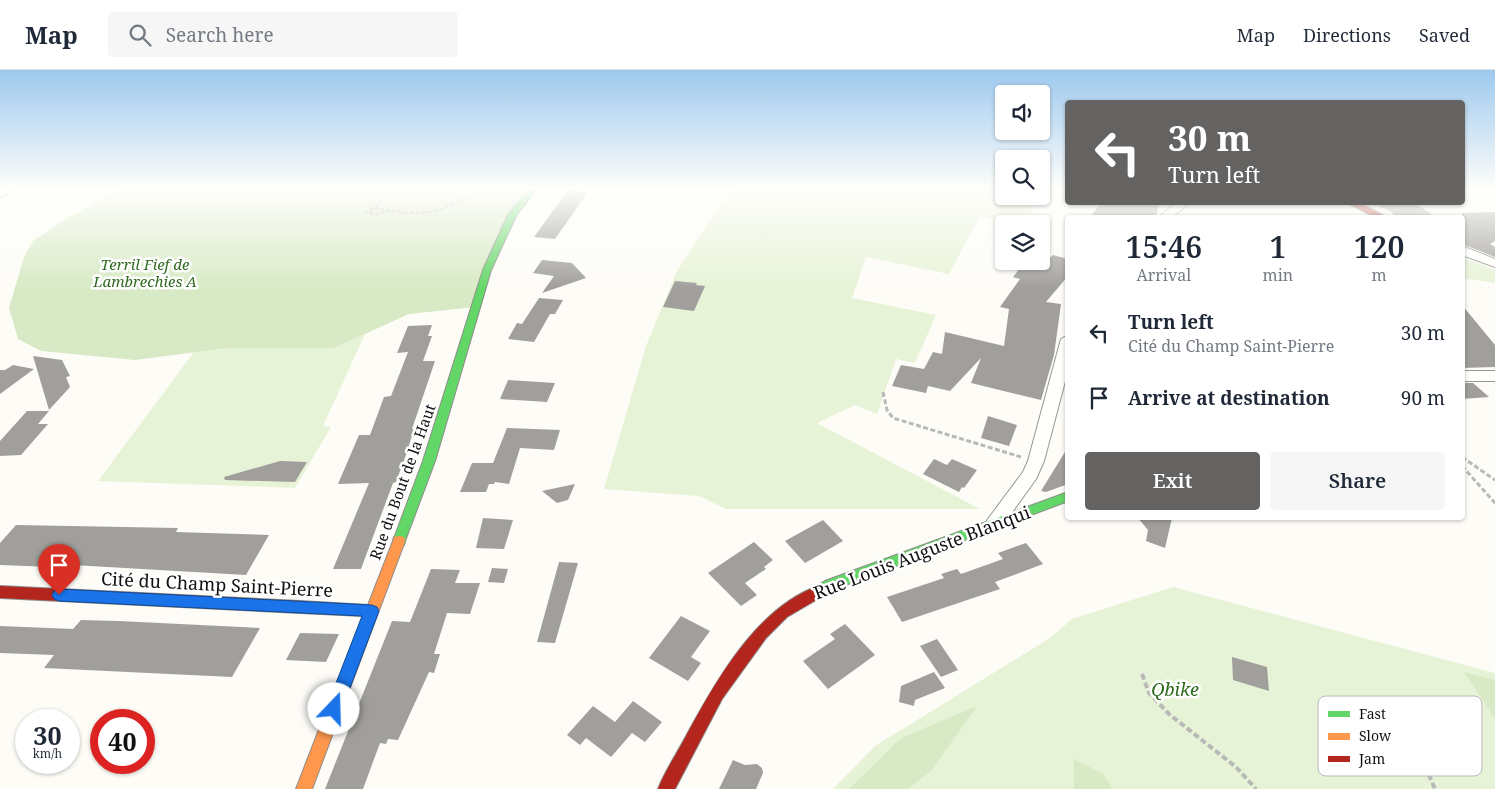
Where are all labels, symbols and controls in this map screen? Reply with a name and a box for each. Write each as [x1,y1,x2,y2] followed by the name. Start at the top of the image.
[108,12,458,57] search box
[25,18,78,51] text: Map
[126,21,154,49] icon: search
[166,22,274,48] text: Search here
[1237,23,1275,47] text: Map
[1303,23,1391,47] text: Directions
[1419,23,1470,47] text: Saved
[995,85,1050,270] map controls
[995,85,1050,140] button: sound
[1168,114,1251,161] text: 30 m
[1085,120,1150,185] icon: left
[995,150,1050,205] button: search
[1168,159,1260,189] text: Turn left
[995,215,1050,270] button: layers
[1126,226,1202,267] text: 15:46
[1269,226,1286,267] text: 1
[1354,226,1404,267] text: 120
[92,254,197,291] park label: Terril Fief de Lambrechies A
[1136,264,1191,286] text: Arrival
[1263,264,1293,286] text: min
[1372,264,1387,286] text: m
[1128,309,1214,335] text: Turn left
[1085,319,1113,347] icon: left
[1401,320,1445,346] text: 30 m
[1128,335,1334,357] text: Cité du Champ Saint-Pierre
[1085,384,1113,412] icon: arrive
[1128,385,1330,411] text: Arrive at destination
[1401,385,1445,411] text: 90 m
[365,401,440,562] street label: Rue du Bout de la Haut
[1085,452,1260,510] button: Exit
[1270,452,1445,510] button: Share
[810,500,1034,605] street label: Rue Louis Auguste Blanqui
[38,544,80,595] pin
[45,551,73,579] icon: arrive
[101,566,334,602] street label: Cité du Champ Saint-Pierre
[1151,677,1199,701] park label: Qbike
[307,682,359,734] position arrow
[1318,696,1482,776] legend
[1359,704,1386,723] text: Fast
[90,709,155,774] speed limit sign: 40
[33,718,62,752] text: 30
[1359,726,1392,745] text: Slow
[33,745,62,762] text: km/h
[1358,749,1385,768] text: Jam

